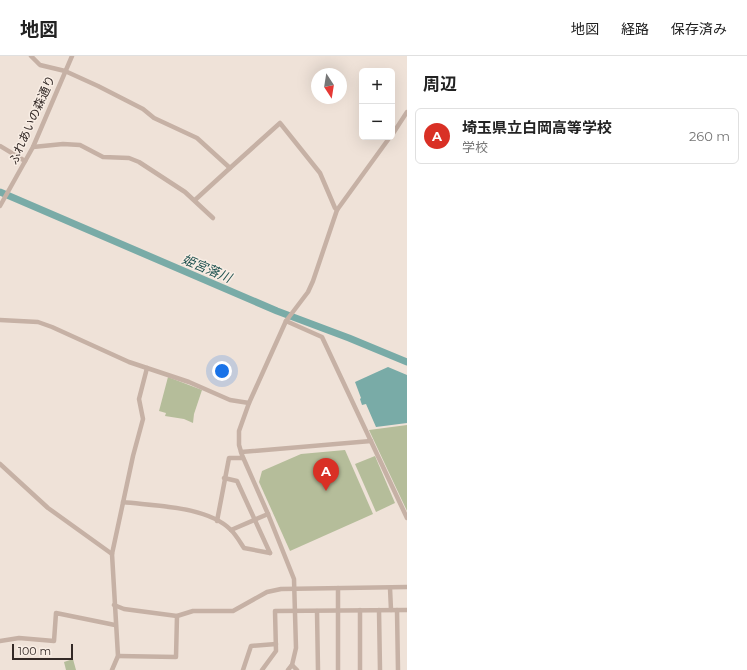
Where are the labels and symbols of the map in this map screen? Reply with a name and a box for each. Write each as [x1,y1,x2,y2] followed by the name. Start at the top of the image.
[311,68,347,104] north arrow
[5,73,58,167] street label: ふれあいの森通り
[180,250,236,286] water label: 姫宮落川
[212,361,232,381] your location
[313,458,339,491] pin: A
[12,642,73,661] scale bar

